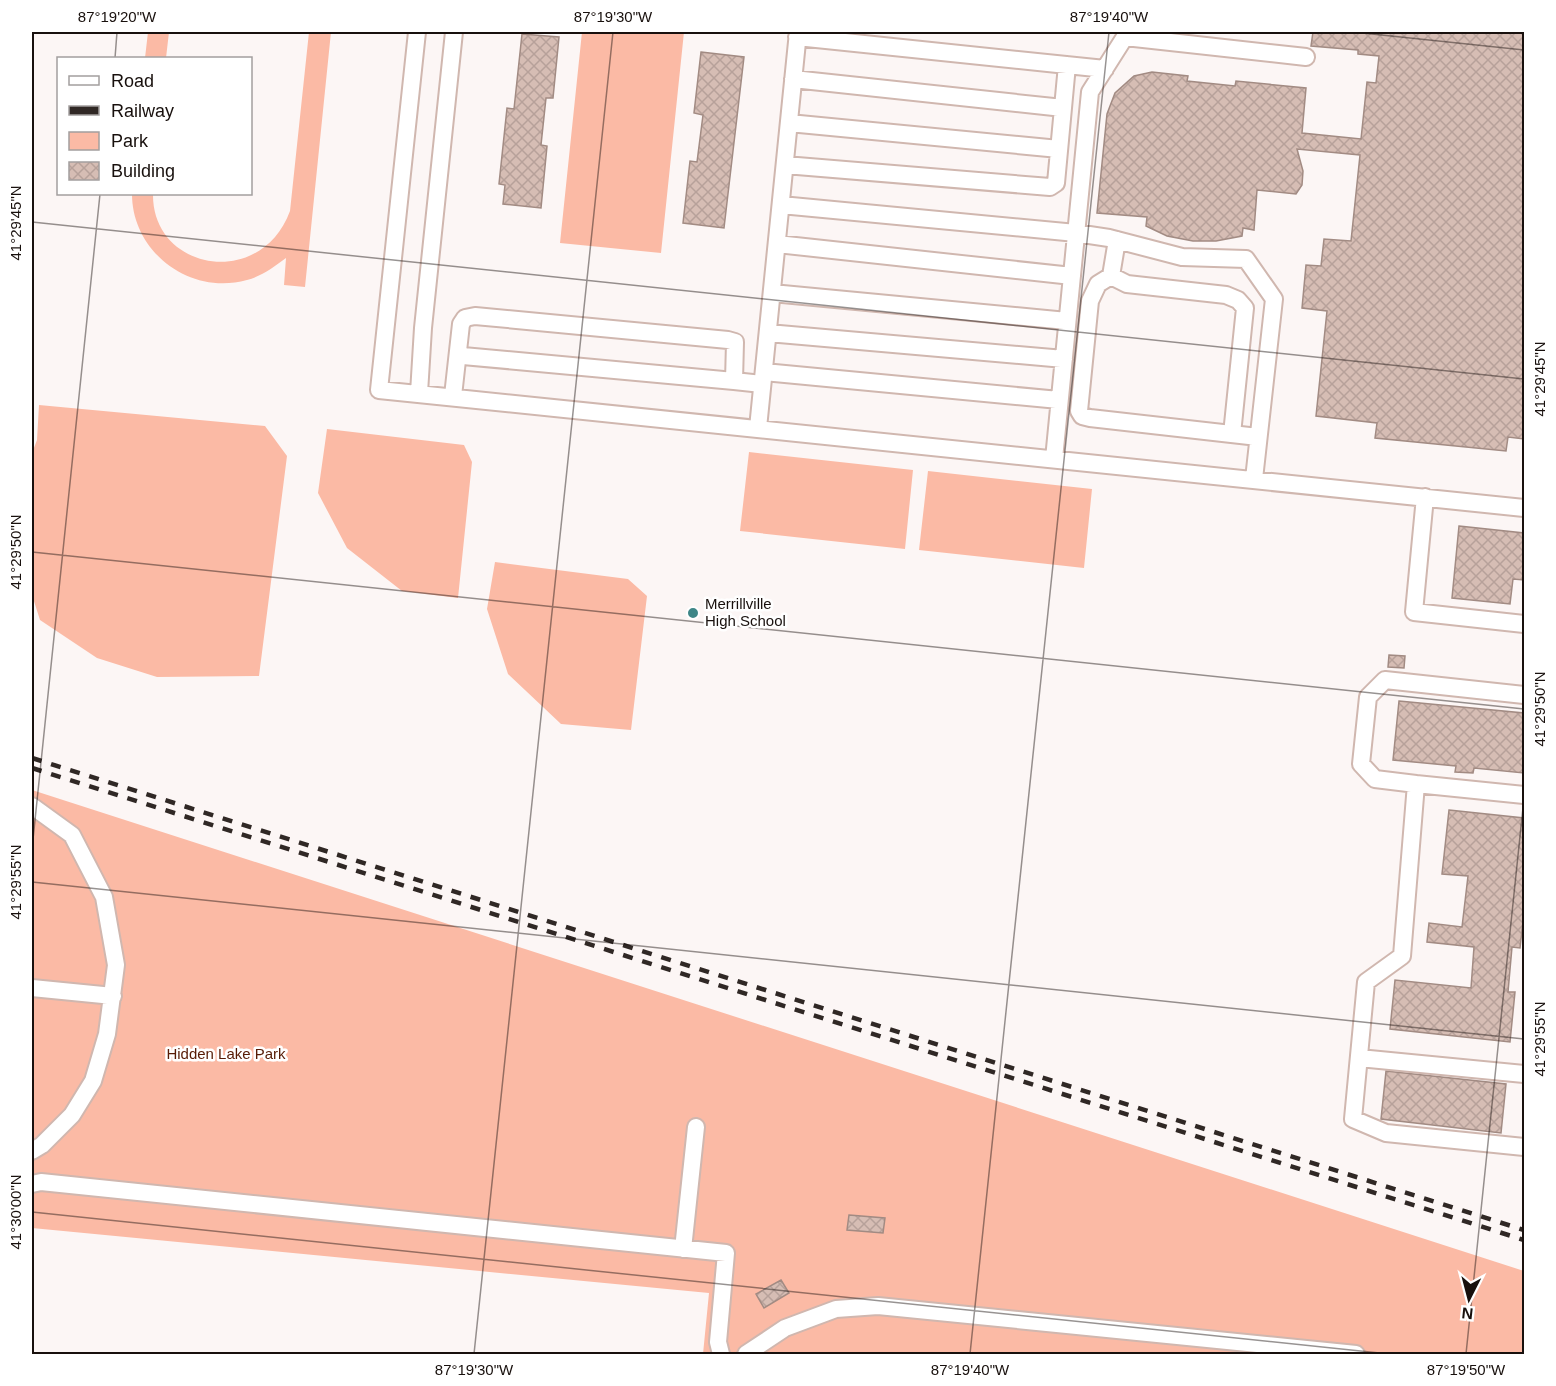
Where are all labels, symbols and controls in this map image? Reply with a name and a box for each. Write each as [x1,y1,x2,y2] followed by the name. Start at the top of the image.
[78,8,157,25] text: 87°19'20"W
[574,8,653,25] text: 87°19'30"W
[1070,8,1149,25] text: 87°19'40"W
[57,57,252,195] legend
[111,71,154,91] text: Road
[111,101,174,121] text: Railway
[111,131,149,151] text: Park
[111,161,175,181] text: Building
[7,185,24,261] text: 41°29'45"N
[1531,341,1548,417] text: 41°29'45"N
[7,514,24,590] text: 41°29'50"N
[705,595,786,629] place label: Merrillville High School
[686,606,700,620] marker: Merrillville High School
[1531,671,1548,747] text: 41°29'50"N
[7,844,24,920] text: 41°29'55"N
[1531,1001,1548,1077] text: 41°29'55"N
[166,1045,286,1062] park label: Hidden Lake Park
[7,1174,24,1250] text: 41°30'00"N
[1439,1269,1499,1329] north arrow
[1461,1304,1474,1322] text: N
[435,1361,514,1378] text: 87°19'30"W
[931,1361,1010,1378] text: 87°19'40"W
[1427,1361,1506,1378] text: 87°19'50"W

